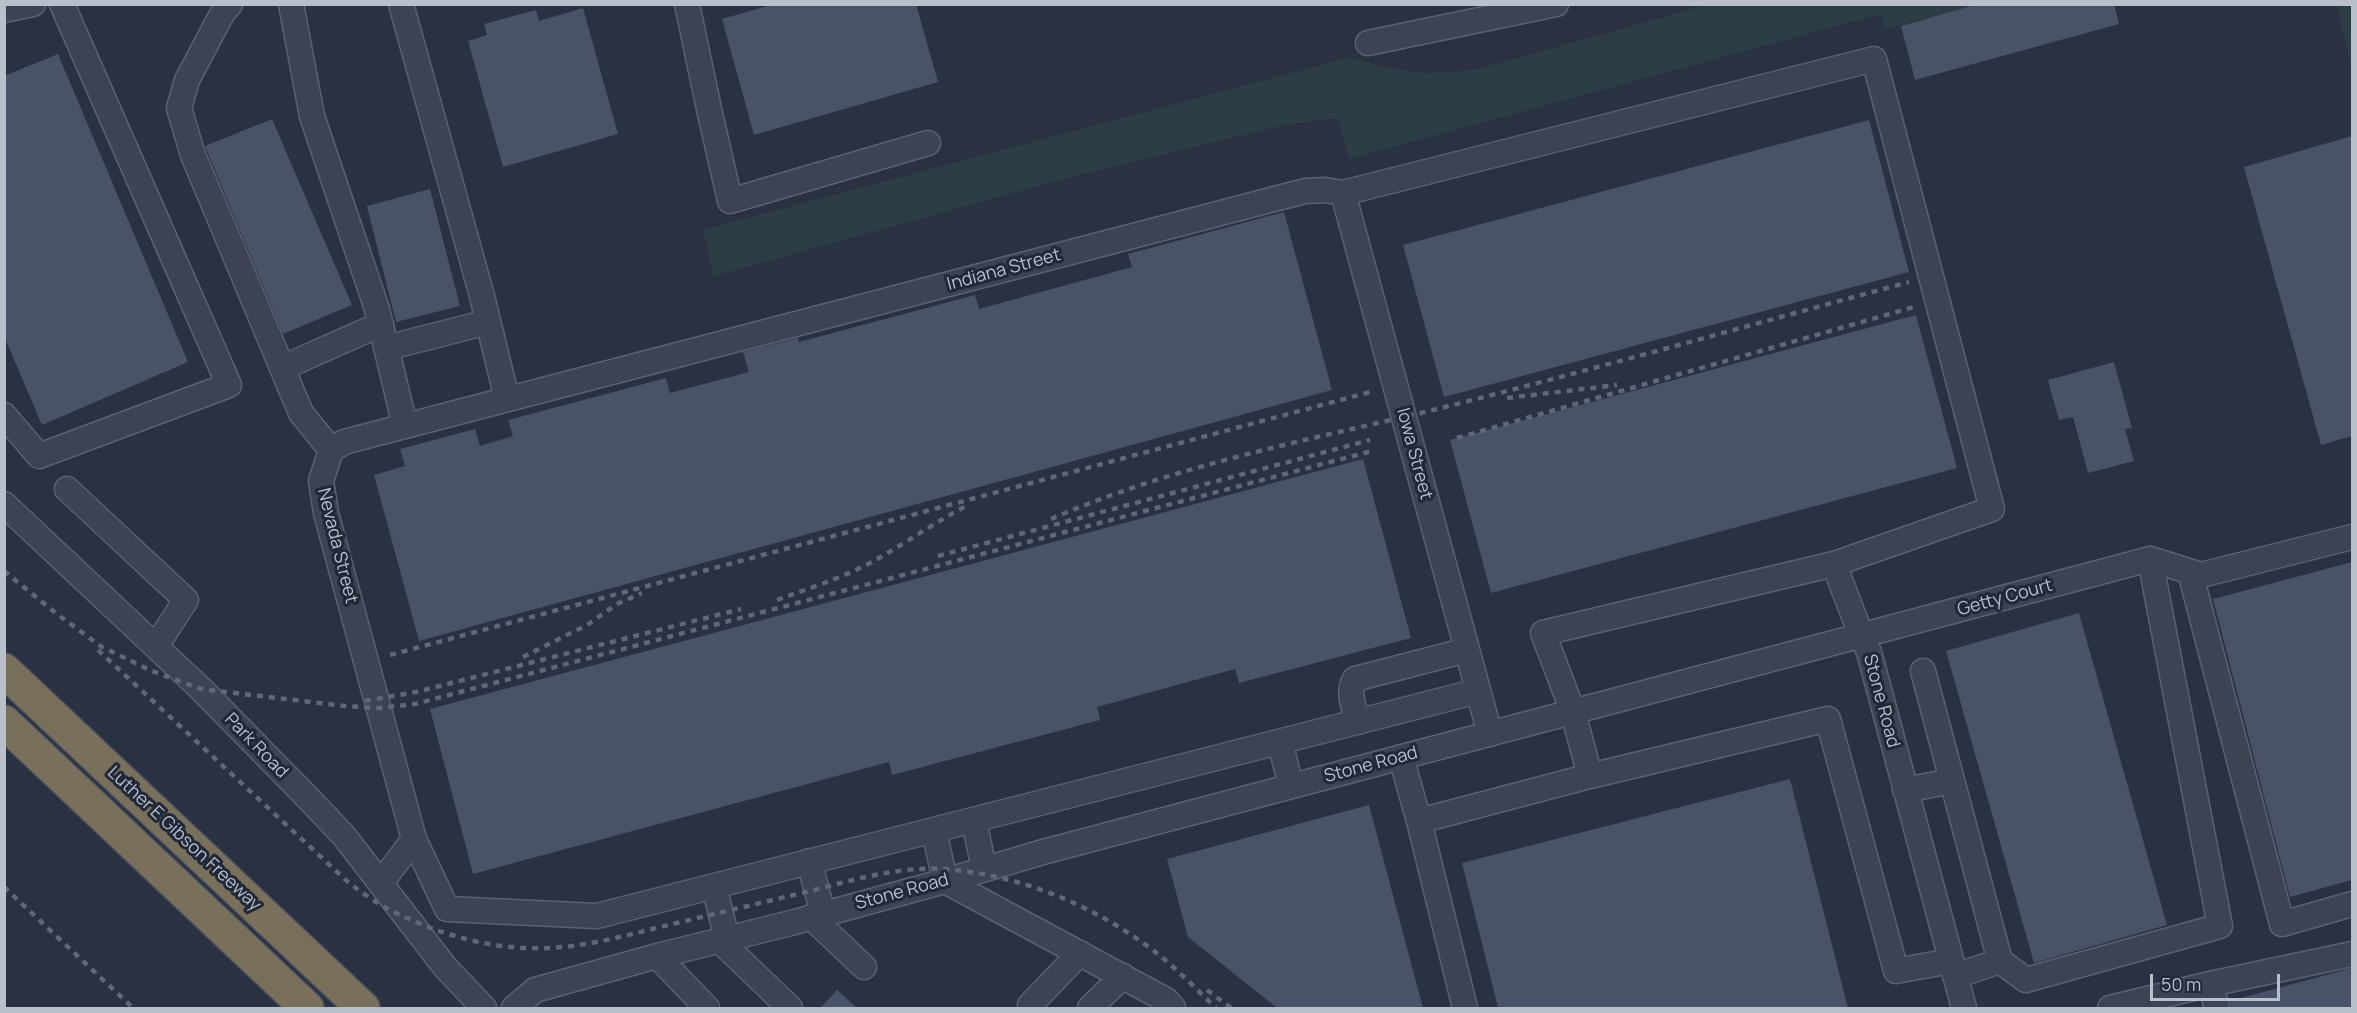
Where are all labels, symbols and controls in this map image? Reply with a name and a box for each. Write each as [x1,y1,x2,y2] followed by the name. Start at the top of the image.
[945,244,1063,296] street label: Indiana Street
[1391,406,1437,502] street label: Iowa Street
[312,486,362,606] street label: Nevada Street
[1955,575,2055,621] street label: Getty Court
[1858,652,1904,750] street label: Stone Road
[220,709,292,783] street label: Park Road
[1322,742,1420,788] street label: Stone Road
[103,762,265,916] street label: Luther E Gibson Freeway
[853,869,951,915] street label: Stone Road
[2153,962,2284,1000] scale bar
[2161,972,2201,996] text: 50 m

